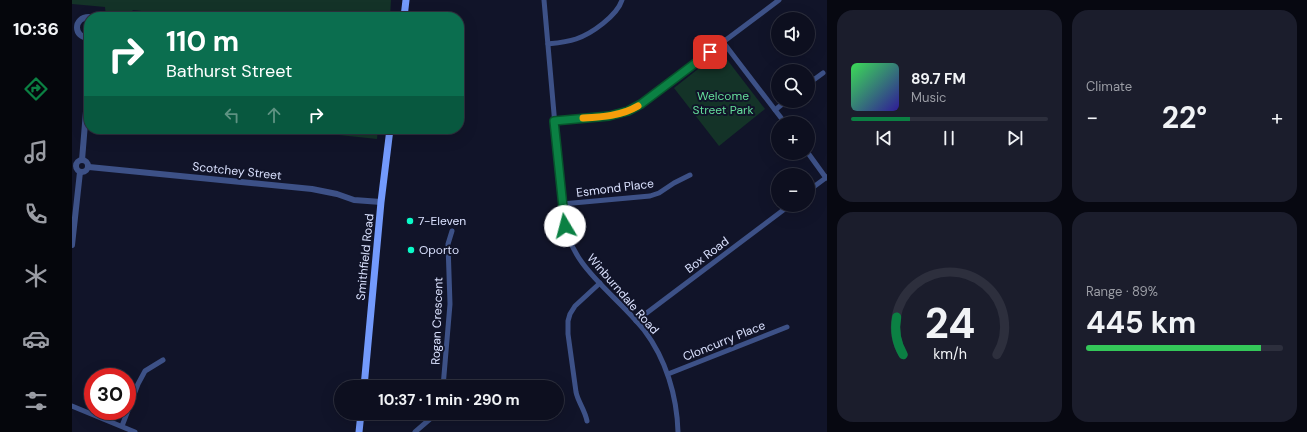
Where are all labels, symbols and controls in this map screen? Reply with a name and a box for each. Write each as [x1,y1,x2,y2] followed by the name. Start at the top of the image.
[771,12,815,212] map controls
[771,12,815,56] button: sound
[13,17,59,41] text: 10:36
[166,23,239,60] text: 110 m
[100,28,152,80] icon: right
[693,35,727,69] pin
[699,41,721,63] icon: arrive
[166,59,292,83] text: Bathurst Street
[771,64,815,108] button: search
[911,69,966,89] text: 89.7 FM
[22,75,50,103] icon: directions
[1086,78,1132,95] text: Climate
[693,88,753,118] park label: Welcome Street Park
[911,89,946,106] text: Music
[1162,98,1207,137] text: 22°
[1086,103,1098,132] text: −
[1271,103,1283,132] text: +
[221,104,243,126] icon: left
[263,104,285,126] icon: ahead
[305,104,327,126] icon: right
[771,116,815,160] button: +
[873,127,895,149] icon: previous
[938,127,960,149] icon: pause
[1004,127,1026,149] icon: next
[22,138,50,166] icon: music
[192,158,283,184] street label: Scotchey Street
[771,168,815,212] button: −
[575,175,655,201] street label: Esmond Place
[22,200,50,228] icon: phone
[544,205,586,247] position arrow
[352,213,378,301] street label: Smithfield Road
[418,213,466,229] place label: 7-Eleven
[405,216,415,226] marker: 7-Eleven
[682,233,732,277] street label: Box Road
[419,242,459,258] place label: Oporto
[406,245,416,255] marker: Oporto
[584,250,662,338] street label: Winburndale Road
[22,262,50,290] icon: climate
[427,277,447,365] street label: Rogan Crescent
[1086,283,1158,300] text: Range · 89%
[924,297,975,351] text: 24
[1086,303,1196,342] text: 445 km
[680,317,768,365] street label: Cloncurry Place
[22,325,50,353] icon: car
[933,345,966,363] text: km/h
[84,368,136,420] speed limit sign: 30
[22,387,50,415] icon: filters
[378,390,520,410] text: 10:37 · 1 min · 290 m

